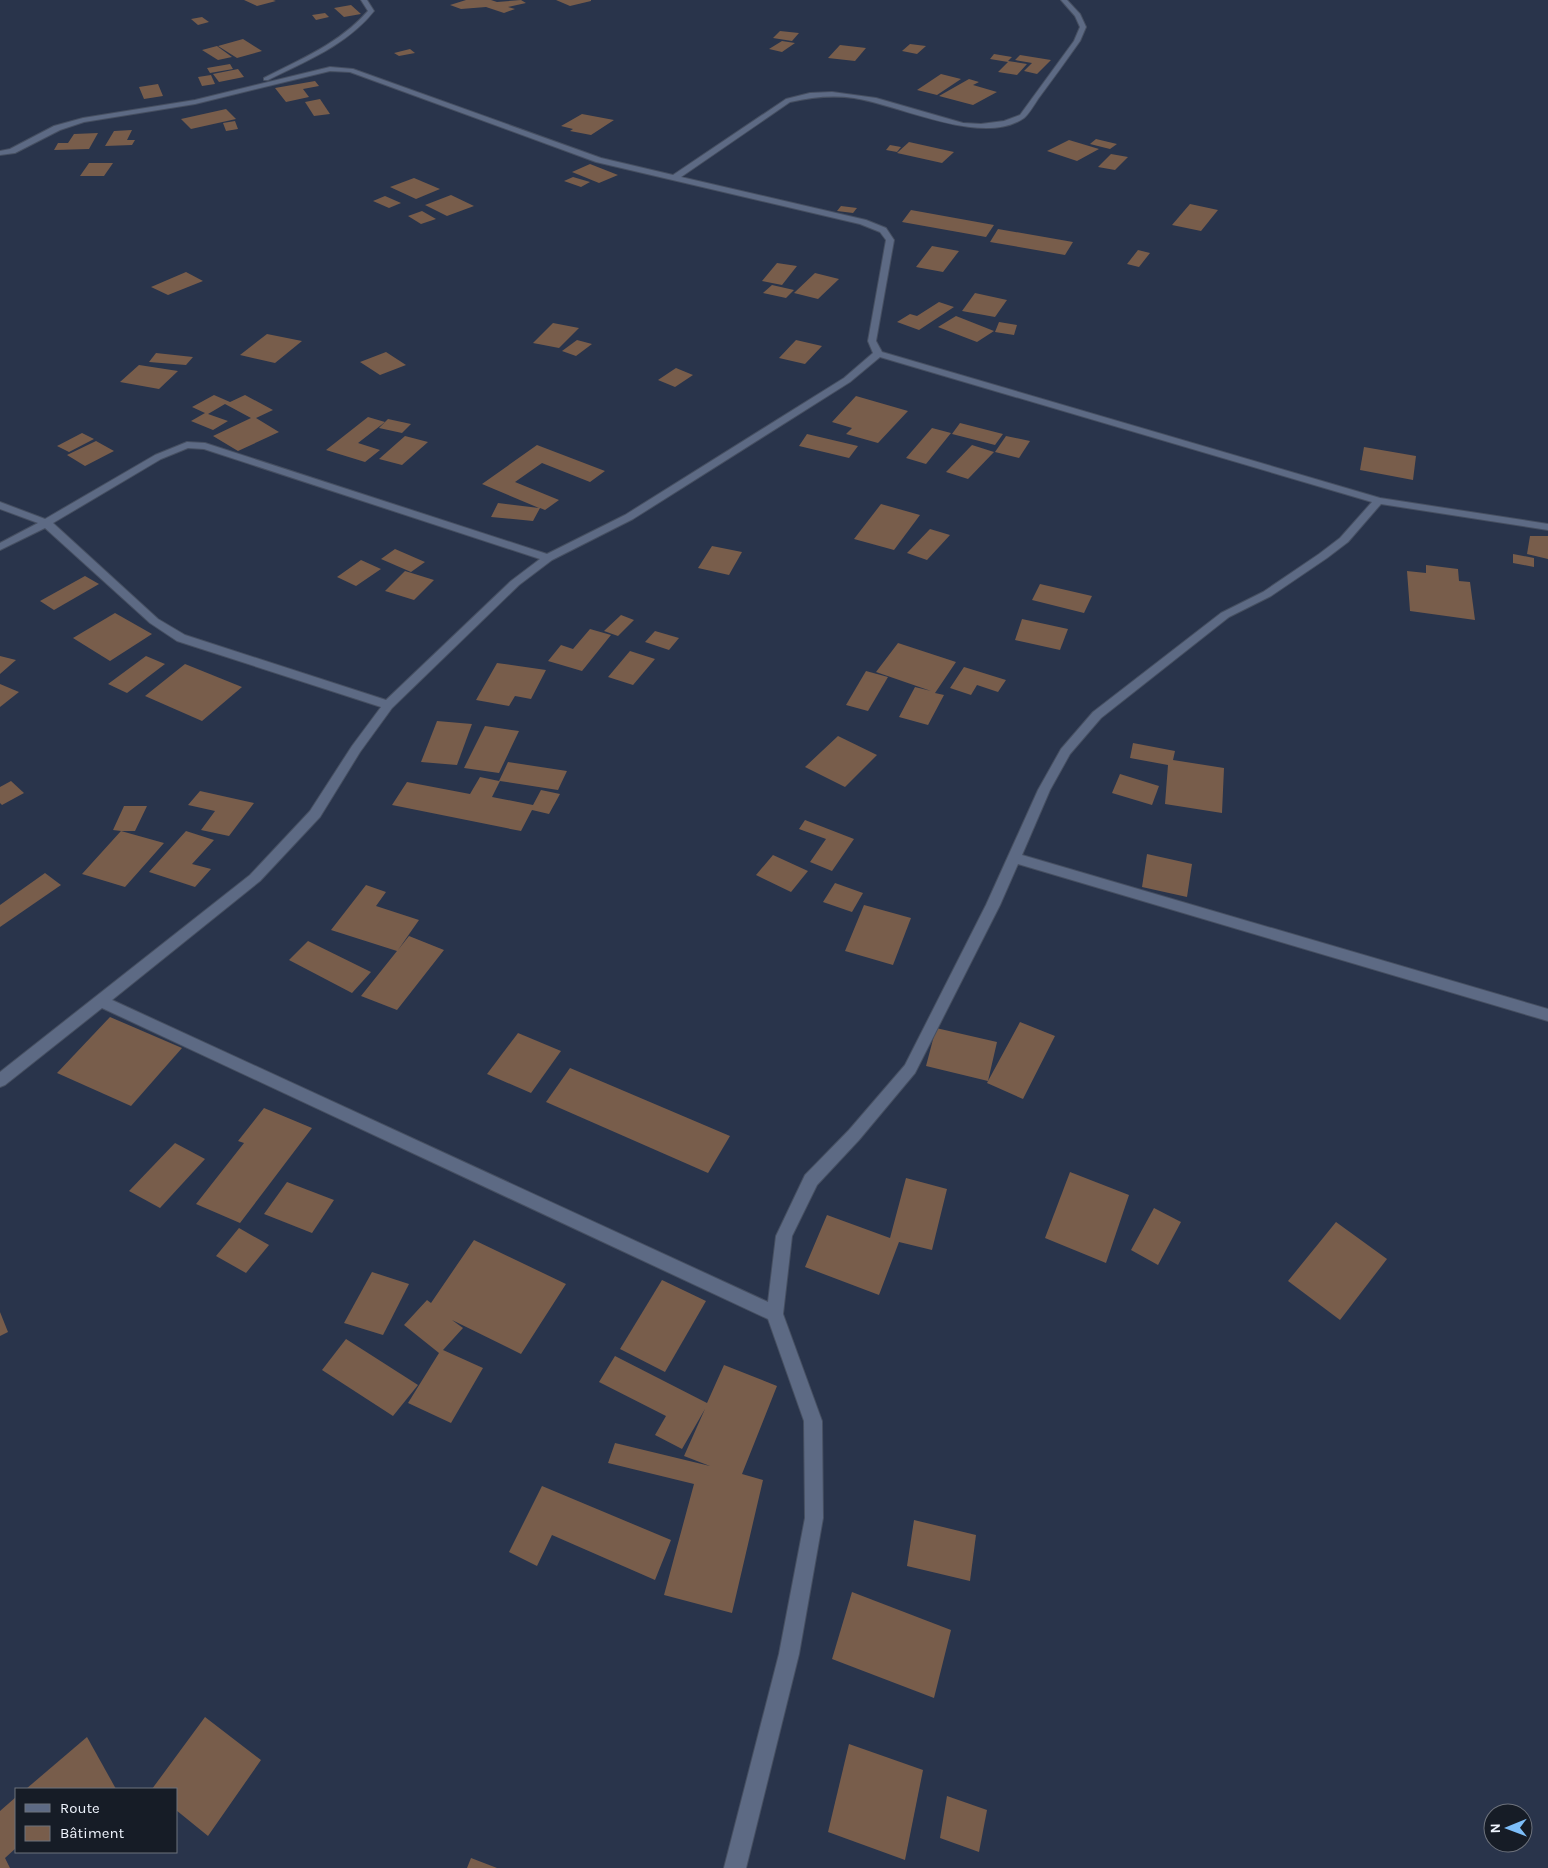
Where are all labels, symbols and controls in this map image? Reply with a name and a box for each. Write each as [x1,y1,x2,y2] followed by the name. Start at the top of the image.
[15,1788,178,1853] legend
[60,1799,100,1817] text: Route
[1483,1803,1533,1853] north arrow
[1487,1823,1504,1833] text: N
[60,1824,124,1842] text: Bâtiment

